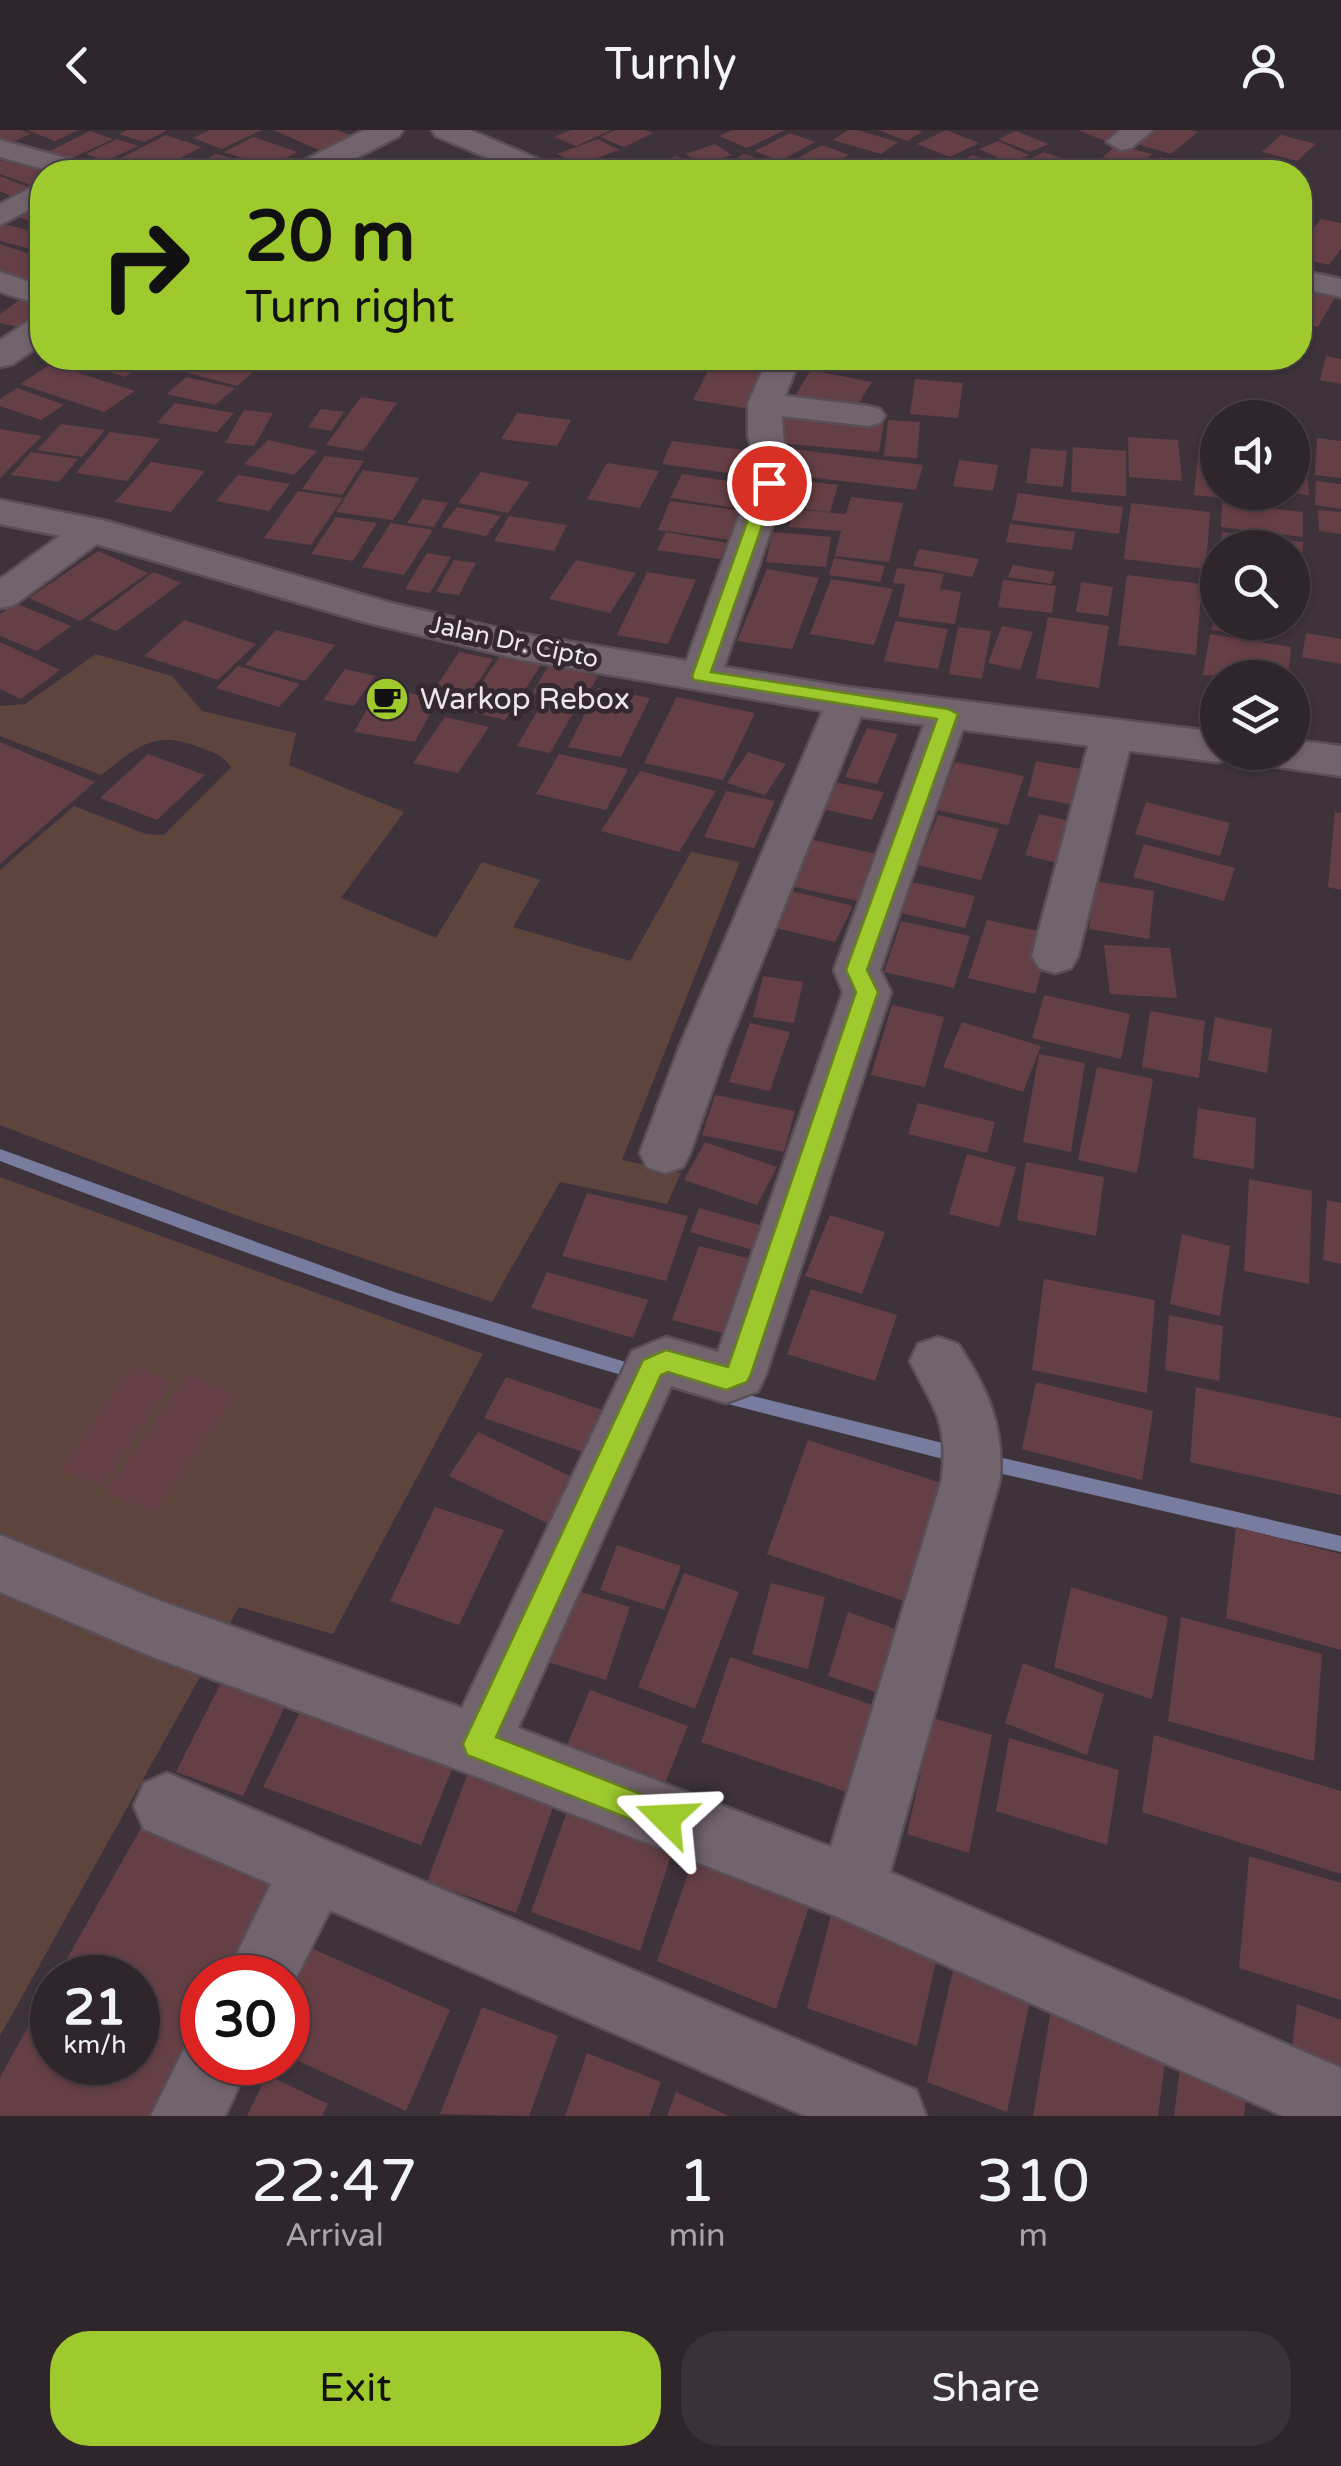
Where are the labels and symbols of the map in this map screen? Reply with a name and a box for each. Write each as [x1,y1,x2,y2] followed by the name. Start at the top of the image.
[727,441,812,526] pin
[427,609,601,675] street label: Jalan Dr. Cipto
[364,676,410,722] cafe icon: Warkop Rebox
[420,681,630,718] place label: Warkop Rebox
[614,1766,718,1870] position arrow
[180,1955,310,2085] speed limit sign: 30

